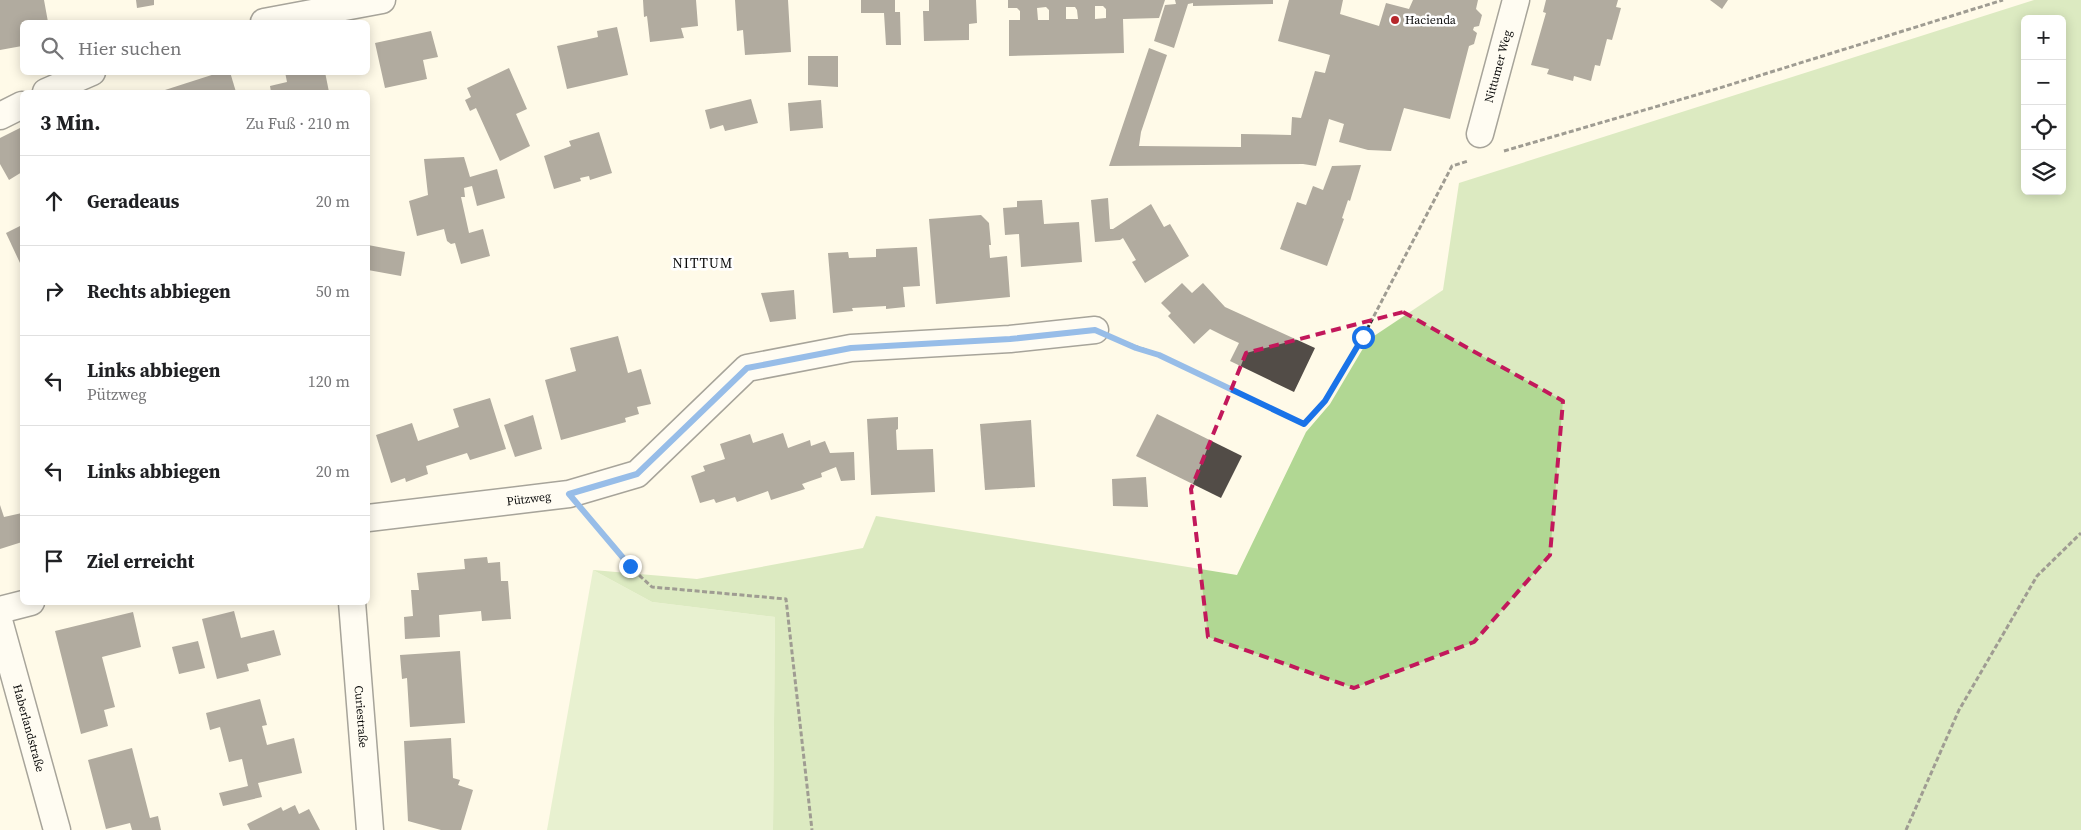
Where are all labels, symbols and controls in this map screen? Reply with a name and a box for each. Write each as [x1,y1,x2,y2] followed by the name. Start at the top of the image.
[1405,12,1457,28] place label: Hacienda
[1389,14,1401,26] marker: Hacienda
[2021,15,2066,195] map controls
[2021,15,2066,60] button: +
[20,20,370,75] search box
[1481,28,1516,105] street label: Nittumer Weg
[38,34,66,62] icon: search
[78,35,182,61] text: Hier suchen
[2021,60,2066,105] button: −
[2021,105,2066,150] button: locate
[40,108,101,137] text: 3 Min.
[246,112,350,134] text: Zu Fuß · 210 m
[2021,150,2066,195] button: layers
[40,187,68,215] icon: ahead
[87,188,179,214] text: Geradeaus
[316,190,350,212] text: 20 m
[673,253,733,273] district label: NITTUM
[40,277,68,305] icon: right
[87,278,231,304] text: Rechts abbiegen
[316,280,350,302] text: 50 m
[1352,326,1375,349] route start
[87,357,220,383] text: Links abbiegen
[40,367,68,395] icon: left
[308,370,350,392] text: 120 m
[87,383,147,405] text: Pützweg
[40,457,68,485] icon: left
[87,458,220,484] text: Links abbiegen
[316,460,350,482] text: 20 m
[506,488,552,509] street label: Pützweg
[40,547,68,575] icon: arrive
[87,548,194,574] text: Ziel erreicht
[619,555,642,578] route end
[9,682,49,774] street label: Haberlandstraße
[351,685,371,749] street label: Curiestraße

